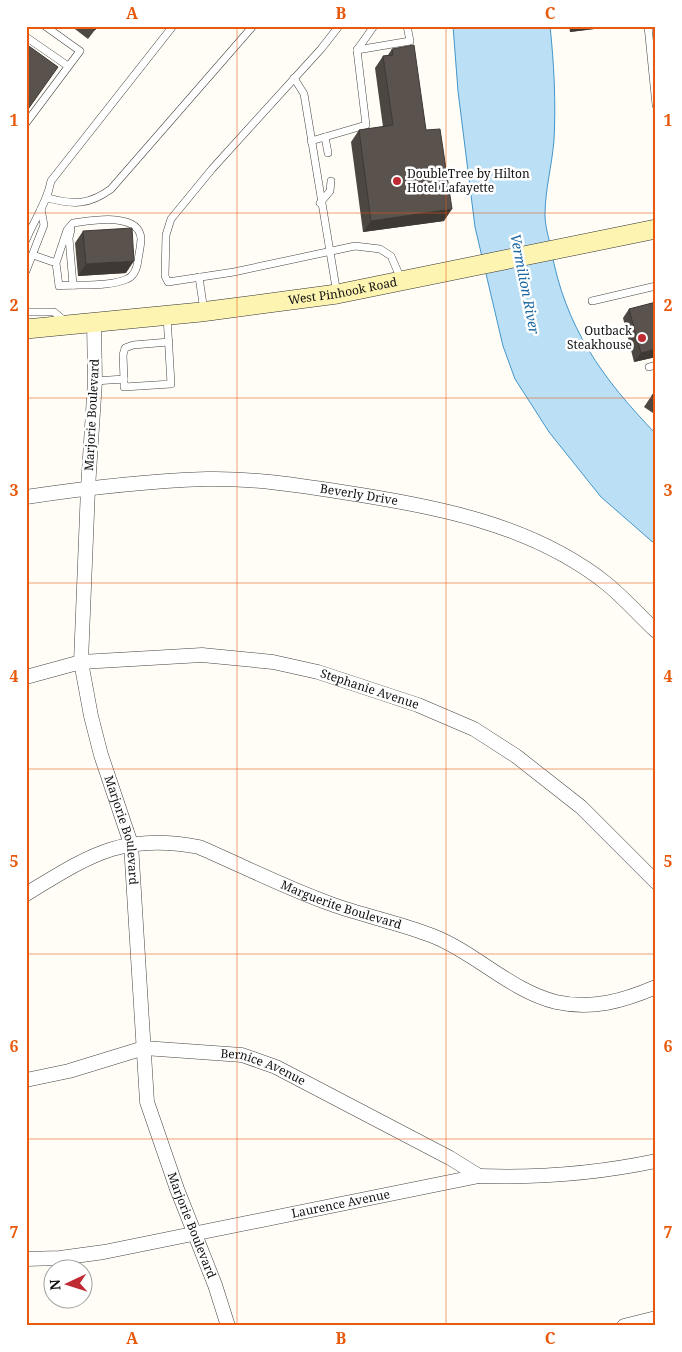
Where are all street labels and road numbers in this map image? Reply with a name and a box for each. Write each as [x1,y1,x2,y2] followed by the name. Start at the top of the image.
[287,273,399,308] street label: West Pinhook Road
[80,358,103,472] street label: Marjorie Boulevard
[319,480,399,509] street label: Beverly Drive
[318,664,421,713] street label: Stephanie Avenue
[100,773,143,886] street label: Marjorie Boulevard
[278,876,404,933] street label: Marguerite Boulevard
[220,1044,309,1089] street label: Bernice Avenue
[164,1170,221,1281] street label: Marjorie Boulevard
[290,1185,391,1222] street label: Laurence Avenue

